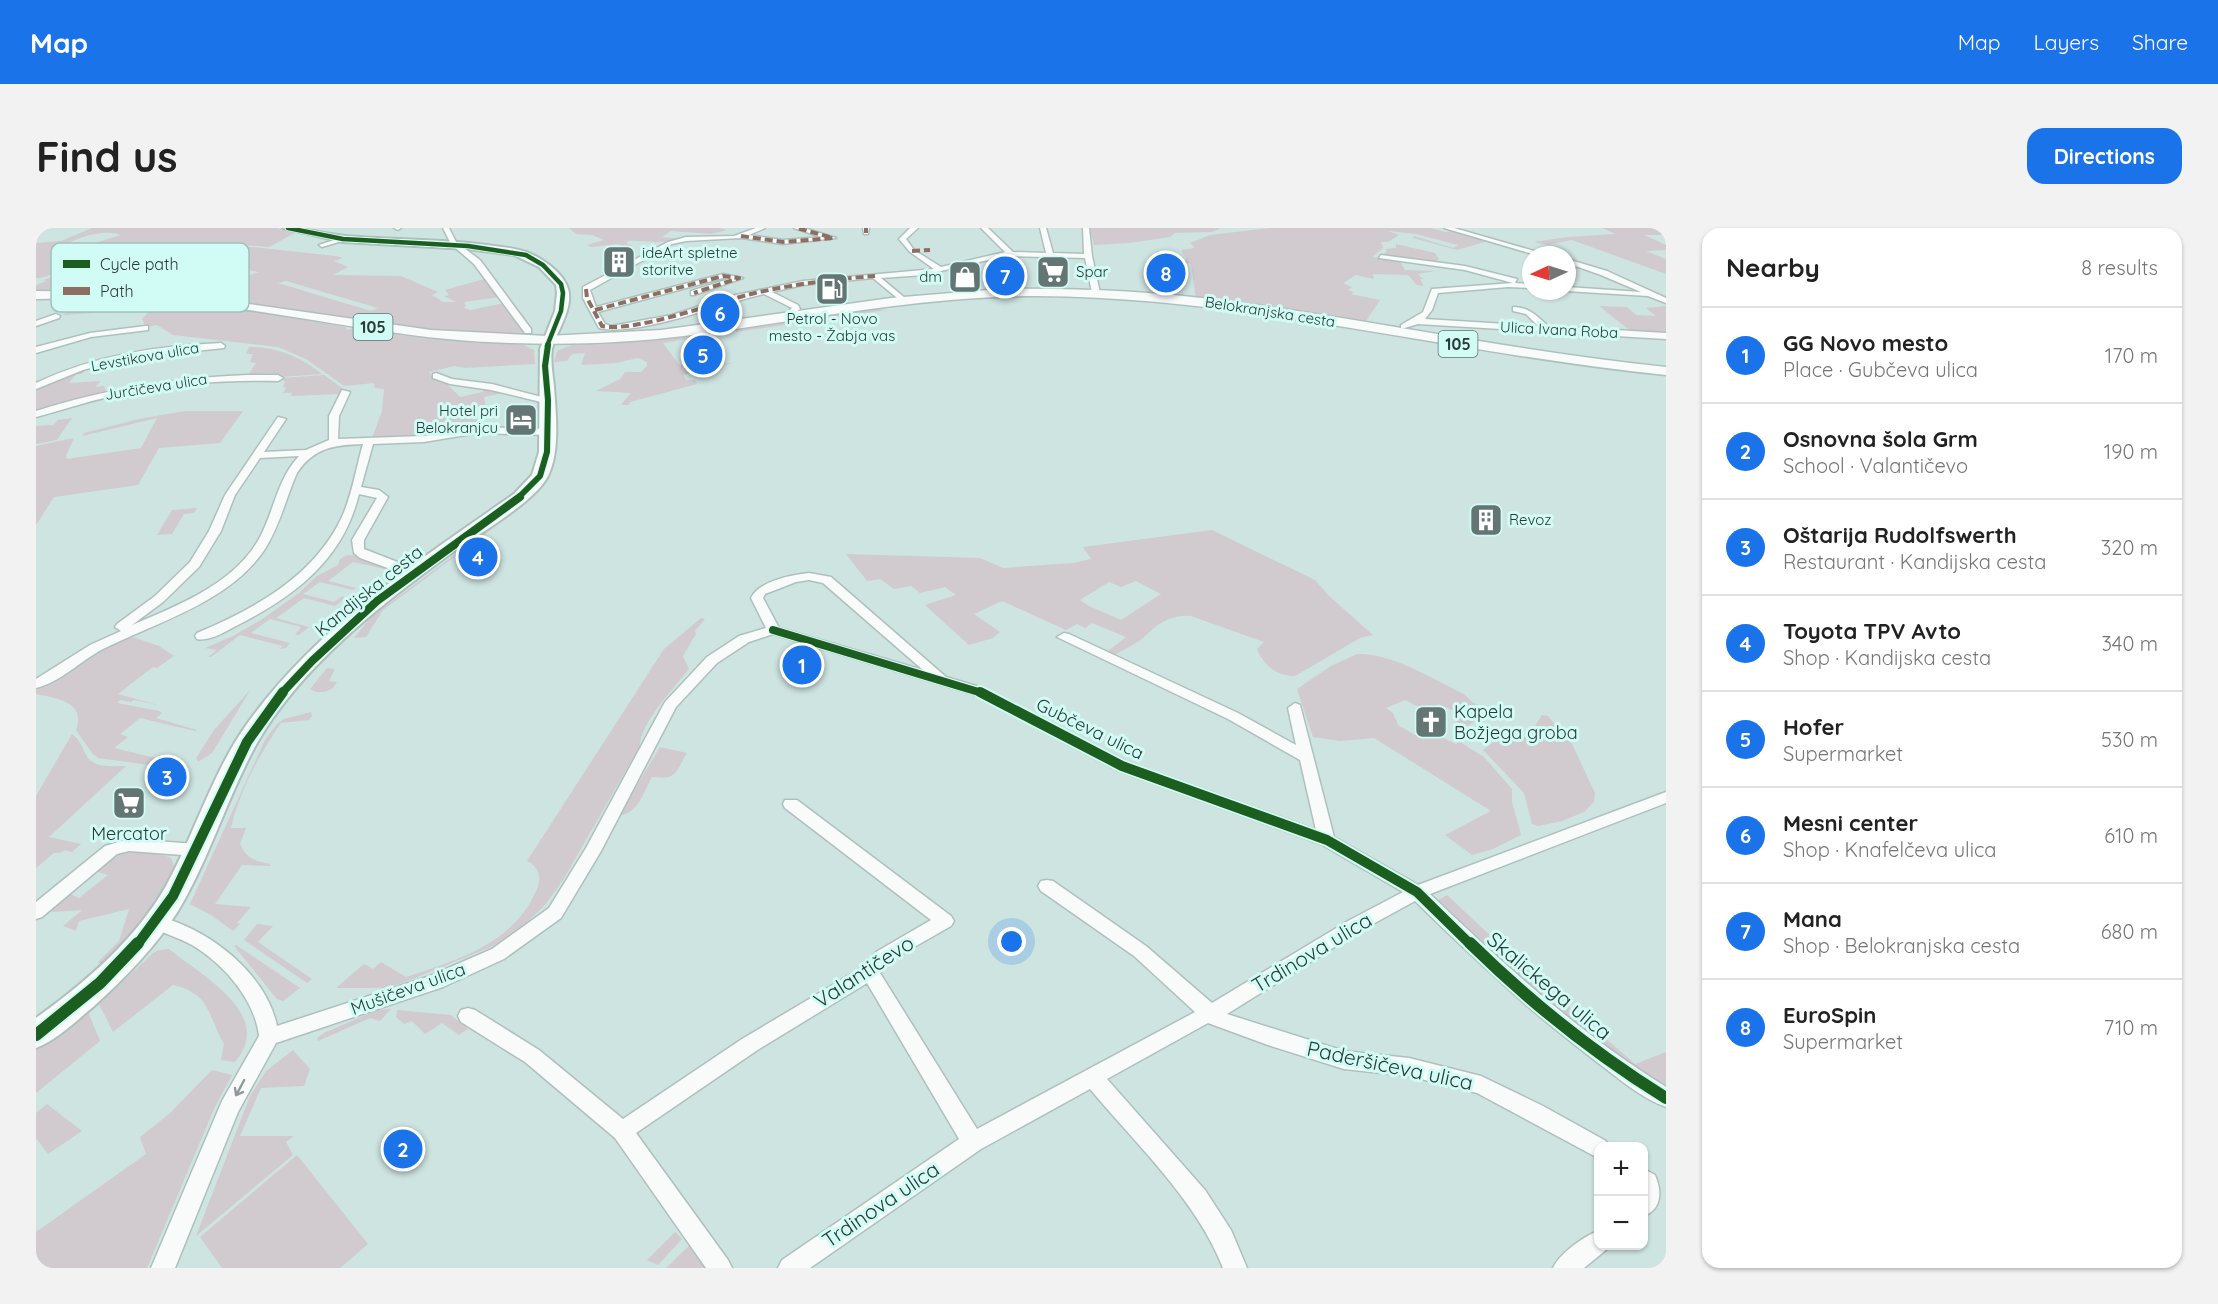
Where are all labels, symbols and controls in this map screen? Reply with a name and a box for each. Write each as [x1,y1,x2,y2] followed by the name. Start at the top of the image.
[30,25,88,60] text: Map
[1958,29,2001,55] text: Map
[2034,29,2099,55] text: Layers
[2132,29,2188,55] text: Share
[2027,128,2182,184] button: Directions
[36,130,178,183] text: Find us
[51,243,249,312] legend
[642,243,738,279] place label: ideArt spletne storitve
[601,244,637,280] building icon: ideArt spletne storitve
[1522,246,1576,300] north arrow
[1146,250,1186,296] pin: 8
[1726,251,1820,284] text: Nearby
[100,254,179,274] text: Cycle path
[986,254,1024,298] pin: 7
[1035,254,1071,290] supermarket icon: Spar
[2081,255,2158,280] text: 8 results
[947,259,983,295] shop icon: dm
[1076,262,1109,281] place label: Spar
[919,267,942,286] place label: dm
[814,271,850,307] fuel station icon: Petrol - Novo mesto - Žabja vas
[100,281,134,301] text: Path
[700,290,740,335] pin: 6
[1204,292,1337,331] street label: Belokranjska cesta
[769,309,895,345] place label: Petrol - Novo mesto - Žabja vas
[354,314,392,340] road number: 105
[1500,317,1619,342] street label: Ulica Ivana Roba
[1783,329,1948,357] text: GG Novo mesto
[1438,331,1478,357] road number: 105
[684,332,722,378] pin: 5
[89,338,200,375] street label: Levstikova ulica
[1742,343,1749,368] text: 1
[2105,343,2158,368] text: 170 m
[1783,357,1978,382] text: Place · Gubčeva ulica
[103,369,208,404] street label: Jurčičeva ulica
[416,401,498,437] place label: Hotel pri Belokranjcu
[503,402,539,438] hotel icon: Hotel pri Belokranjcu
[1783,425,1978,453] text: Osnovna šola Grm
[1740,439,1751,464] text: 2
[2104,439,2158,464] text: 190 m
[1783,453,1968,478] text: School · Valantičevo
[1468,502,1504,538] building icon: Revoz
[1509,510,1551,529] place label: Revoz
[1783,521,2017,549] text: Oštarija Rudolfswerth
[458,534,498,580] pin: 4
[1740,535,1751,560] text: 3
[2101,535,2158,560] text: 320 m
[310,540,427,641] street label: Kandijska cesta
[1783,549,2046,574] text: Restaurant · Kandijska cesta
[1783,617,1961,645] text: Toyota TPV Avto
[1740,631,1751,656] text: 4
[2101,631,2158,656] text: 340 m
[782,642,822,688] pin: 1
[1783,645,1991,670] text: Shop · Kandijska cesta
[1033,693,1148,764] street label: Gubčeva ulica
[1454,700,1578,744] place label: Kapela Božjega groba
[1413,704,1449,740] church icon: Kapela Božjega groba
[1783,713,1844,741] text: Hofer
[1740,727,1751,752] text: 5
[2101,727,2158,752] text: 530 m
[1783,741,1903,766] text: Supermarket
[148,754,186,800] pin: 3
[111,785,147,821] supermarket icon: Mercator
[1783,809,1918,837] text: Mesni center
[91,822,167,845] place label: Mercator
[1740,823,1751,848] text: 6
[2104,823,2158,848] text: 610 m
[1783,837,1996,862] text: Shop · Knafelčeva ulica
[1783,905,1842,933] text: Mana
[1247,906,1376,998] street label: Trdinova ulica
[1740,919,1751,944] text: 7
[2101,919,2158,944] text: 680 m
[1482,926,1617,1045] street label: Skalickega ulica
[997,927,1026,956] your location
[809,929,918,1013] street label: Valantičevo
[1783,933,2020,958] text: Shop · Belokranjska cesta
[347,957,468,1020] street label: Mušičeva ulica
[1783,1001,1876,1029] text: EuroSpin
[1740,1015,1751,1040] text: 8
[2104,1015,2158,1040] text: 710 m
[1783,1029,1903,1054] text: Supermarket
[1305,1035,1476,1095] street label: Paderšičeva ulica
[234,1079,245,1097] one-way arrow
[384,1126,422,1172] pin: 2
[1594,1142,1648,1250] map controls
[1594,1142,1648,1196] button: +
[817,1156,944,1253] street label: Trdinova ulica
[1594,1196,1648,1250] button: −

